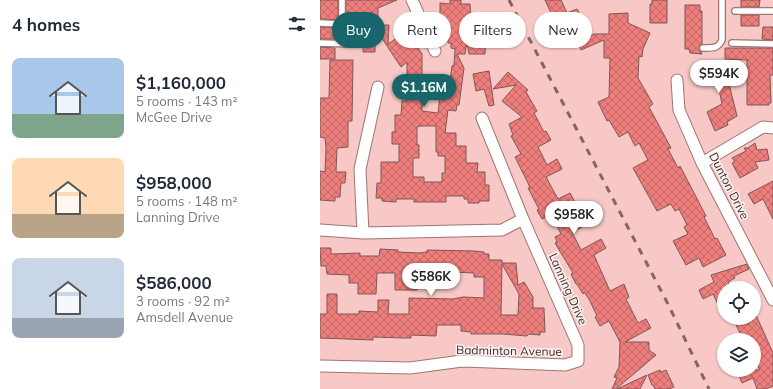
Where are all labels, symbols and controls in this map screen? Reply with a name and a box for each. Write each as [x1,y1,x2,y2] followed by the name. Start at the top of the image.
[332,12,385,48] chip: Buy
[393,12,451,48] chip: Rent
[459,12,526,48] chip: Filters
[534,12,592,48] chip: New
[286,13,308,35] icon: filters
[12,14,80,35] text: 4 homes
[691,60,747,94] pin: $594K
[699,65,739,81] text: $594K
[136,72,226,93] text: $1,160,000
[44,74,92,122] icon: home
[391,74,457,108] pin: $1.16M
[401,79,447,95] text: $1.16M
[136,93,237,109] text: 5 rooms · 143 m²
[136,109,212,125] text: McGee Drive
[706,150,753,222] street label: Dunton Drive
[136,172,212,193] text: $958,000
[44,174,92,222] icon: home
[136,193,237,209] text: 5 rooms · 148 m²
[546,201,602,235] pin: $958K
[554,206,594,222] text: $958K
[136,209,219,225] text: Lanning Drive
[546,251,591,327] street label: Lanning Drive
[403,263,459,297] pin: $586K
[411,268,451,284] text: $586K
[136,272,212,293] text: $586,000
[44,274,92,322] icon: home
[717,281,761,377] map controls
[717,281,761,325] button: locate
[136,293,230,309] text: 3 rooms · 92 m²
[136,309,233,325] text: Amsdell Avenue
[717,333,761,377] button: layers
[456,342,562,359] street label: Badminton Avenue

